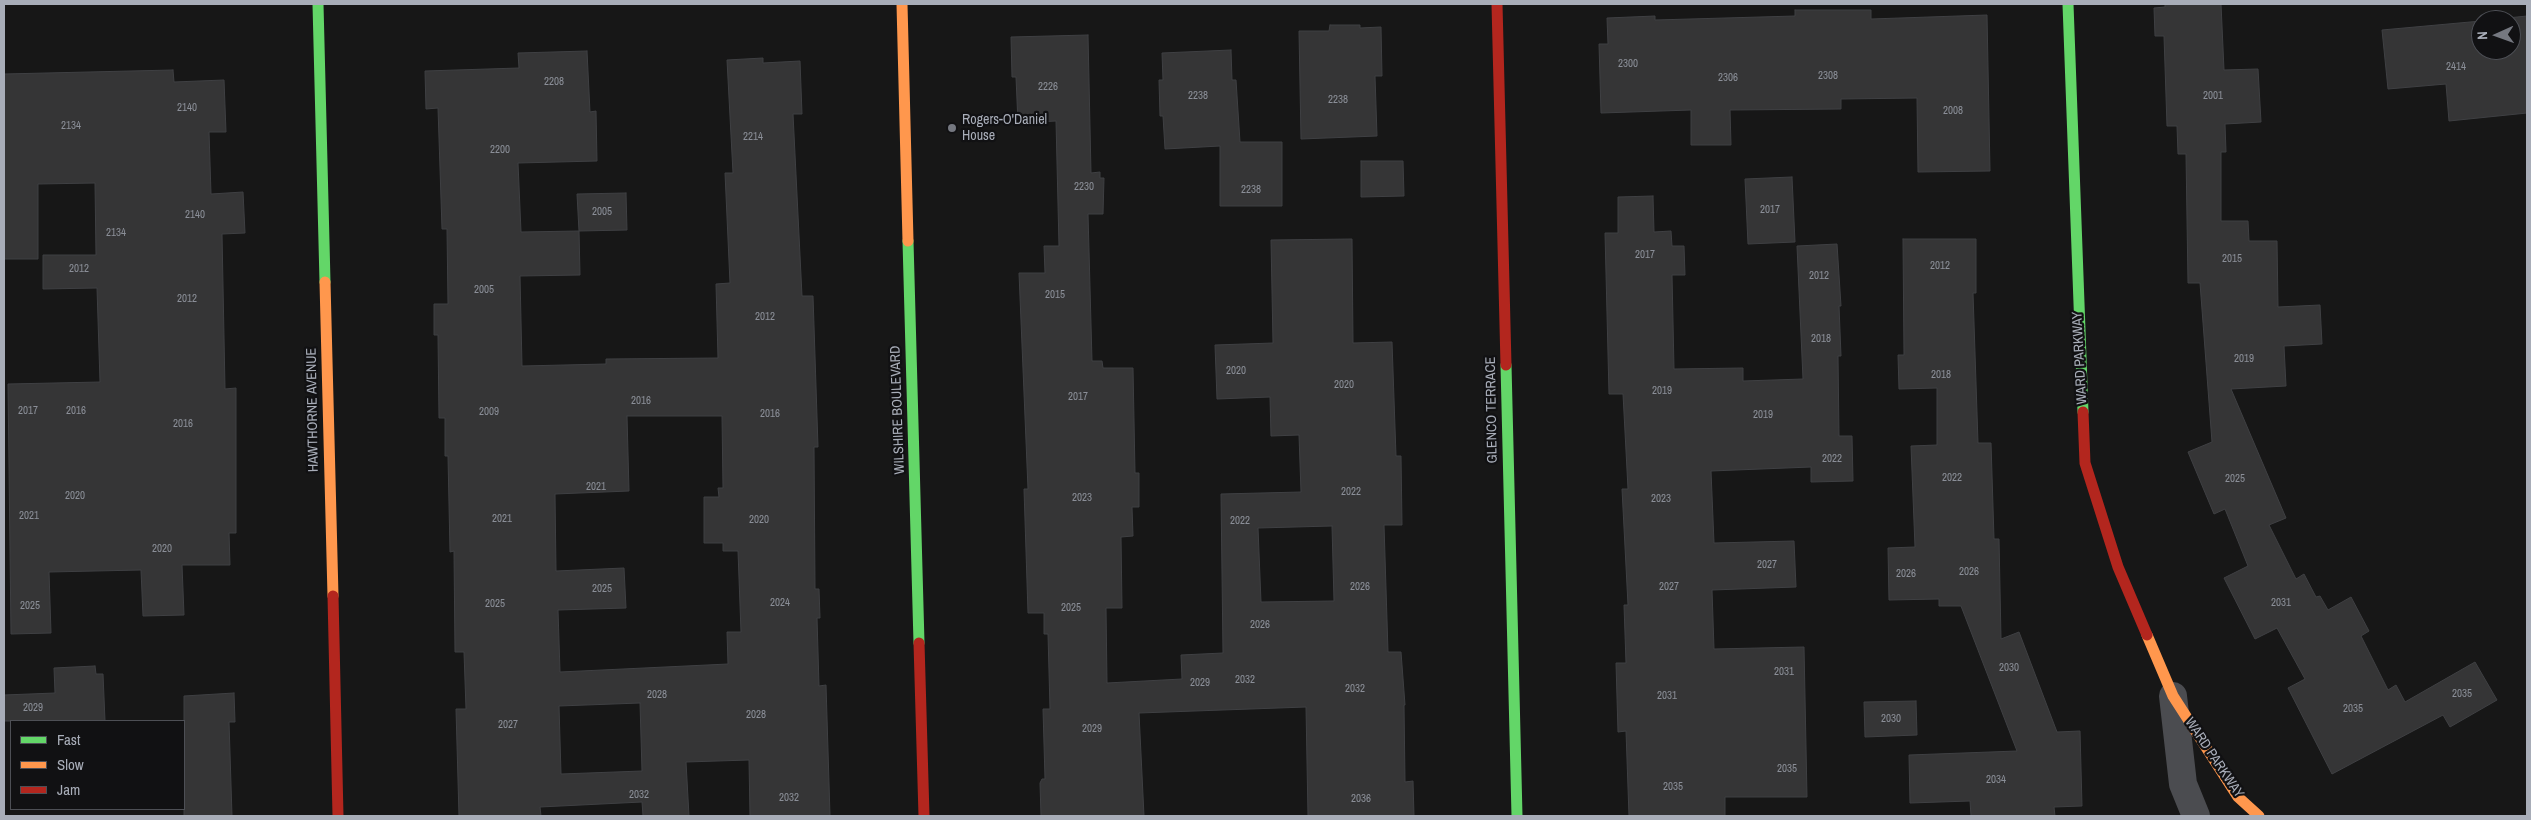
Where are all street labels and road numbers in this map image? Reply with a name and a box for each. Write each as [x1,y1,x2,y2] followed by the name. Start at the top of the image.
[2069,311,2091,405] street label: WARD PARKWAY
[887,345,909,475] street label: WILSHIRE BOULEVARD
[304,348,322,472] street label: HAWTHORNE AVENUE
[1483,357,1501,463] street label: GLENCO TERRACE
[2181,715,2247,801] street label: WARD PARKWAY

